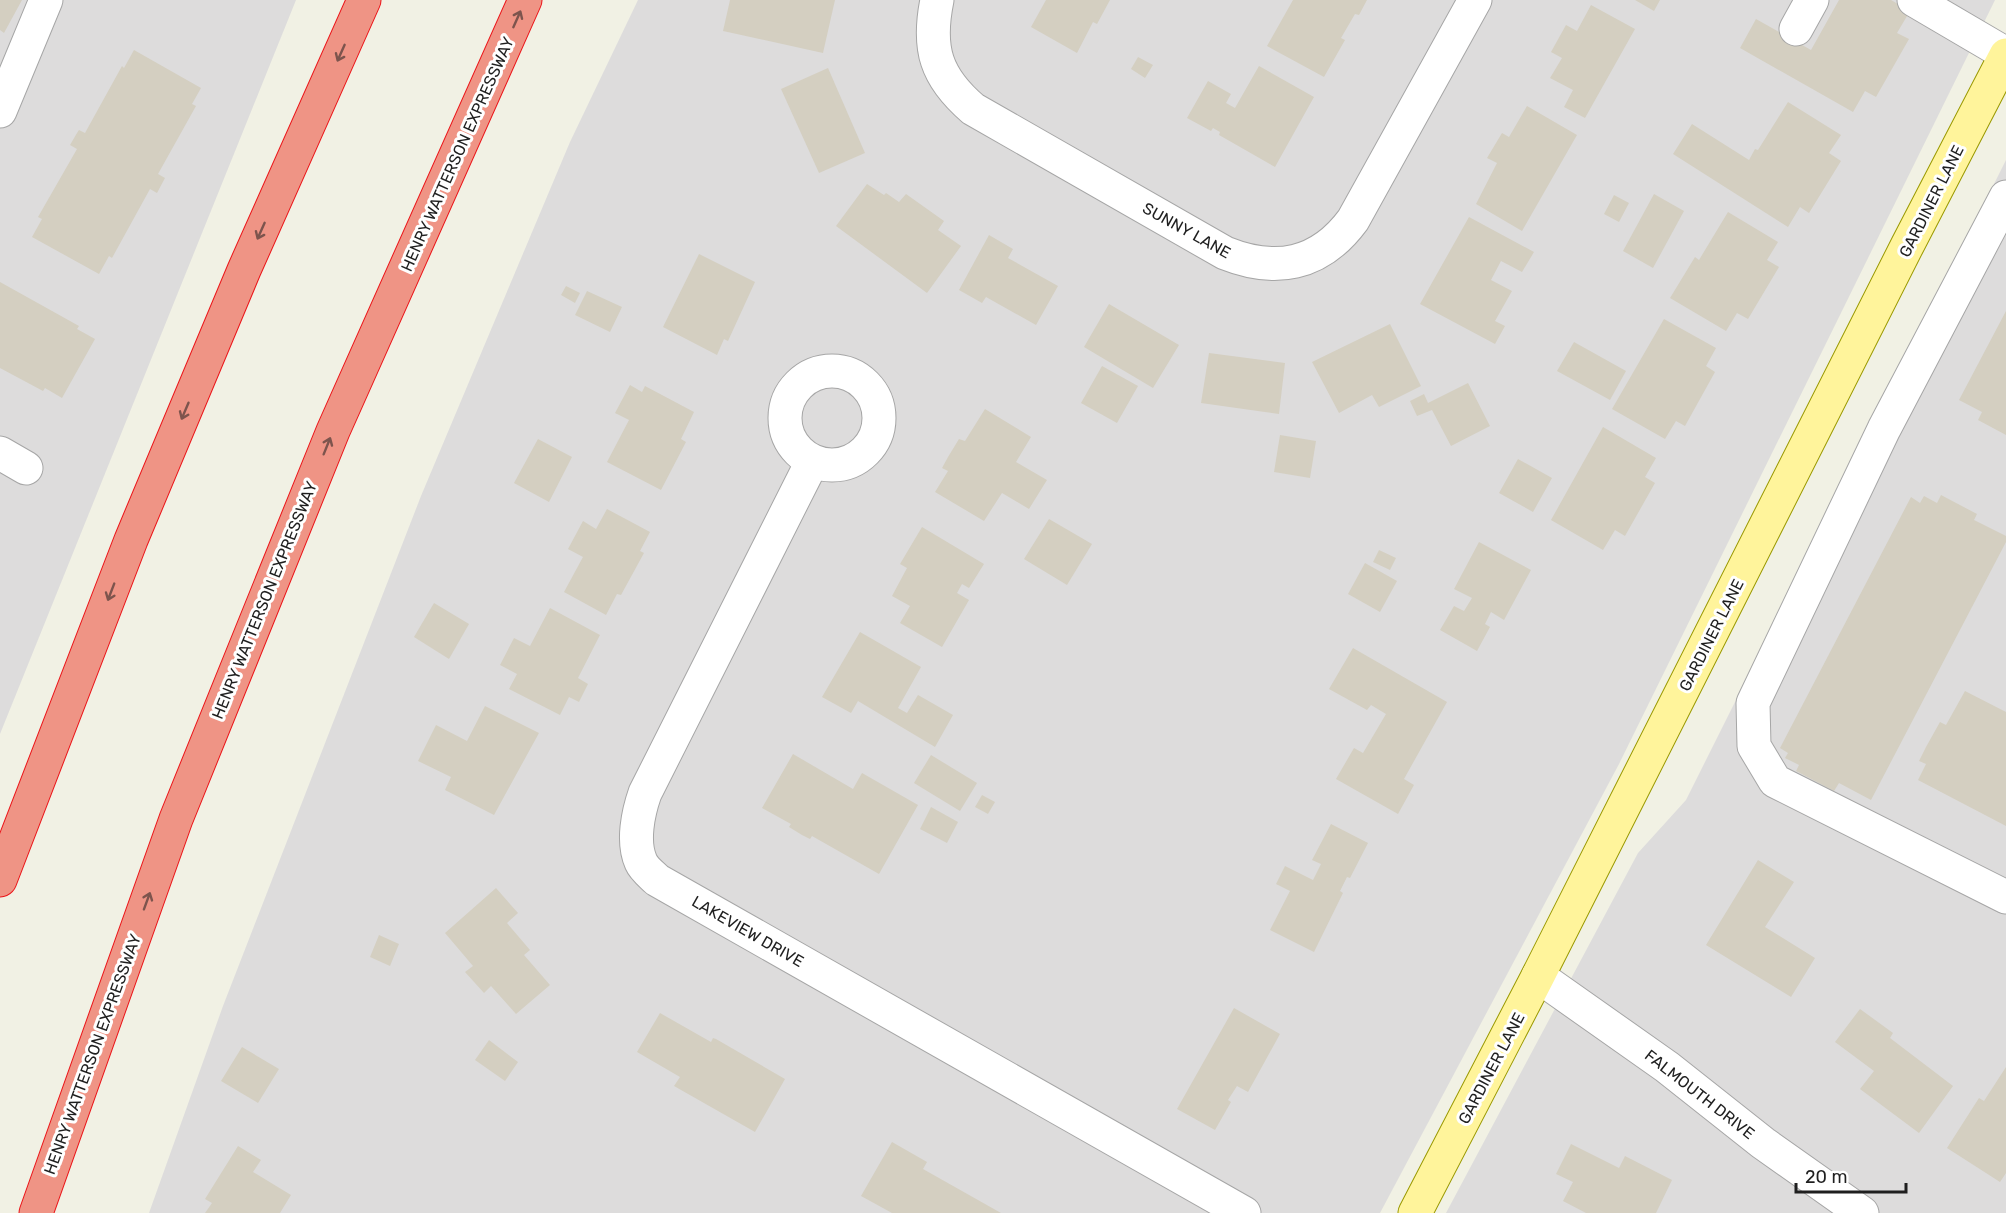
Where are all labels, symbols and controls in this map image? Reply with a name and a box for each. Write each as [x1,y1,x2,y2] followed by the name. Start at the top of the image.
[512,10,523,28] one-way arrow
[397,34,518,274] street label: HENRY WATTERSON EXPRESSWAY
[334,44,346,62] one-way arrow
[1895,142,1968,260] street label: GARDINER LANE
[1139,198,1234,262] street label: SUNNY LANE
[255,222,266,240] one-way arrow
[179,401,190,420] one-way arrow
[322,437,333,456] one-way arrow
[208,479,321,722] street label: HENRY WATTERSON EXPRESSWAY
[1675,576,1748,694] street label: GARDINER LANE
[105,582,116,600] one-way arrow
[142,892,153,911] one-way arrow
[688,892,807,971] street label: LAKEVIEW DRIVE
[40,931,145,1177] street label: HENRY WATTERSON EXPRESSWAY
[1454,1009,1529,1127] street label: GARDINER LANE
[1641,1046,1758,1143] street label: FALMOUTH DRIVE
[1796,1156,1906,1194] scale bar
[1805,1166,1847,1188] text: 20 m

